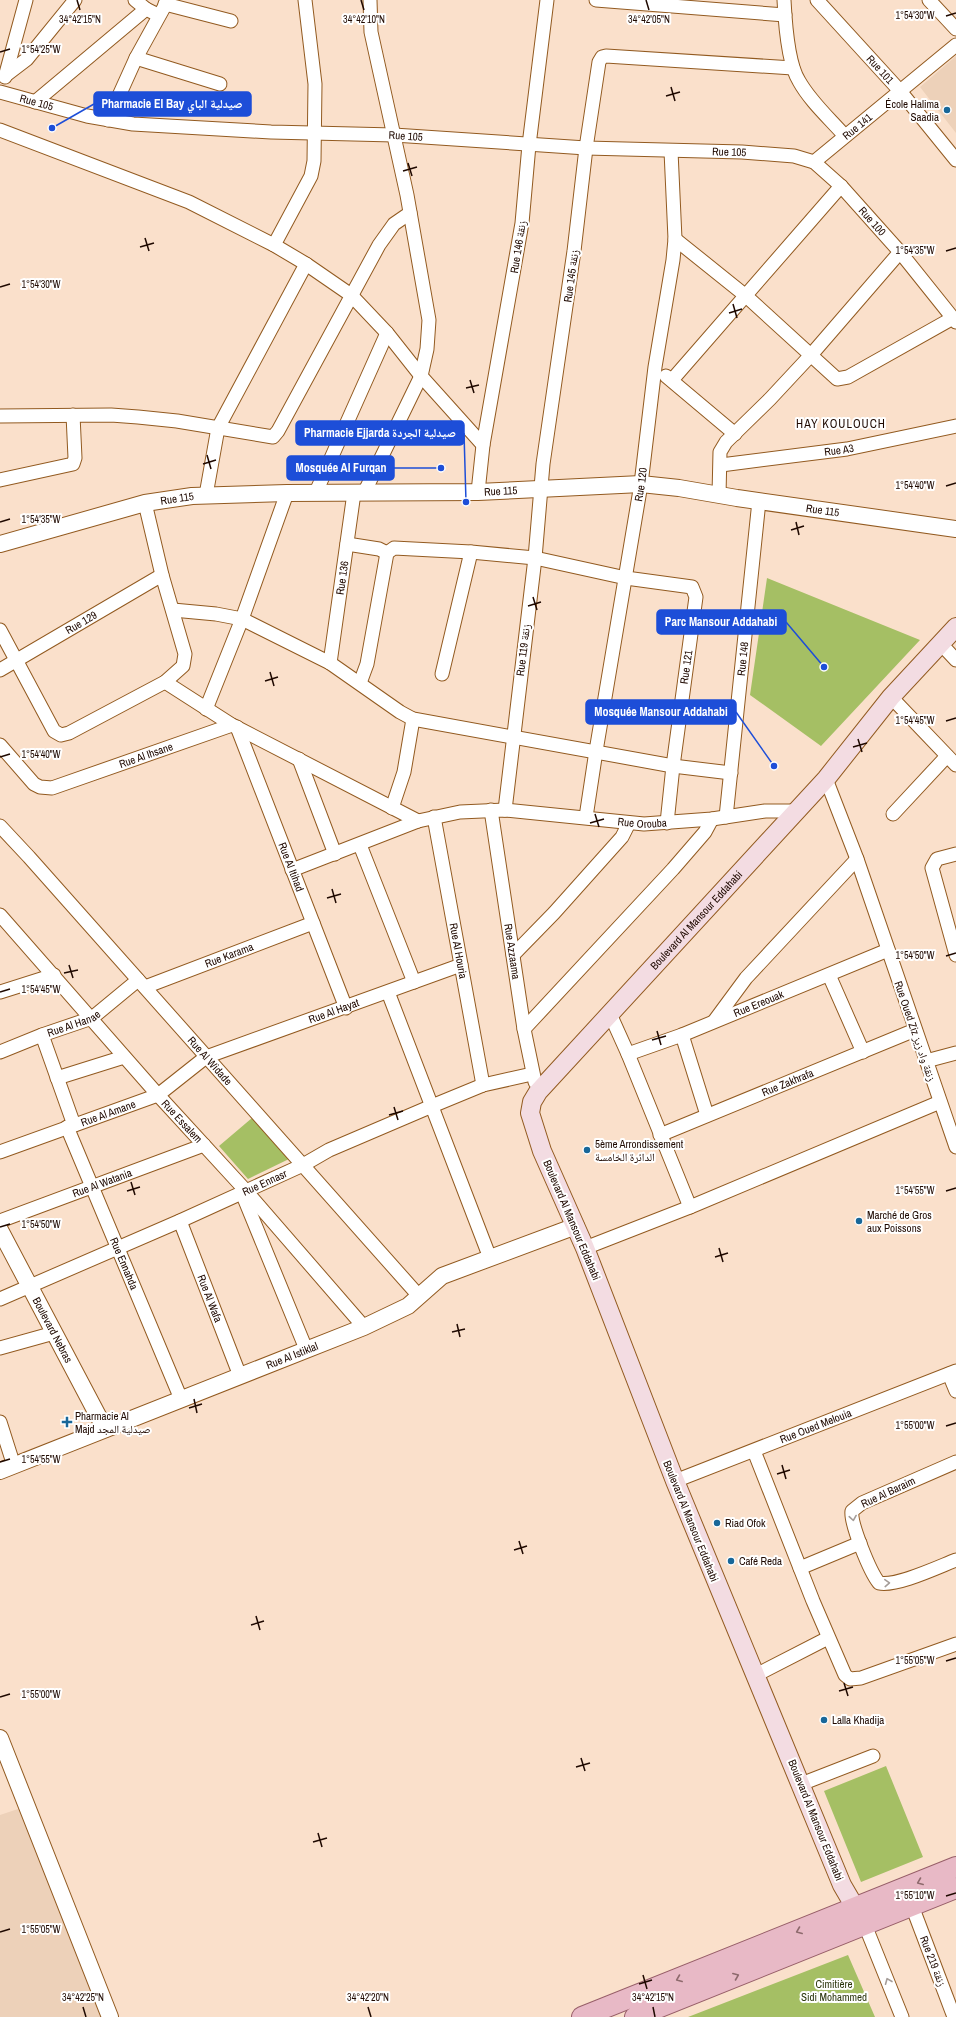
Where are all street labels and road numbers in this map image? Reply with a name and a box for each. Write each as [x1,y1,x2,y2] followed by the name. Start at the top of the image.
[864,52,897,87] street label: Rue 101
[18,91,55,113] street label: Rue 105
[840,110,875,143] street label: Rue 141
[389,128,423,144] street label: Rue 105
[712,144,747,159] street label: Rue 105
[856,204,889,239] street label: Rue 100
[507,220,529,274] street label: Rue 146 زنقة
[560,249,582,303] street label: Rue 145 زنقة
[823,441,855,459] street label: Rue A3
[631,467,650,503] street label: Rue 120
[484,483,518,499] street label: Rue 115
[159,489,195,508] street label: Rue 115
[805,501,840,519] street label: Rue 115
[333,560,351,596] street label: Rue 136
[63,608,99,637] street label: Rue 129
[513,623,533,677] street label: Rue 119 زنقة
[734,641,751,677] street label: Rue 148
[677,649,695,685] street label: Rue 121
[117,739,175,771] street label: Rue Al Ihsane
[617,814,667,831] street label: Rue Orouba
[275,840,307,894] street label: Rue Al Itihad
[647,868,745,973] street label: Boulevard Al Mansour Eddahabi
[447,922,470,980] street label: Rue Al Houria
[501,923,523,980] street label: Rue Azzaama
[203,939,255,971] street label: Rue Karama
[891,979,939,1083] street label: Rue Oued Ziz زنقة واد زيز
[731,987,786,1020] street label: Rue Ereouak
[307,995,361,1026] street label: Rue Al Hayat
[45,1007,103,1040] street label: Rue Al Hanae
[185,1034,235,1088] street label: Rue Al Widade
[760,1066,816,1099] street label: Rue Zakhrafa
[79,1097,137,1129] street label: Rue Al Amane
[159,1097,205,1146] street label: Rue Essalem
[540,1158,604,1282] street label: Boulevard Al Mansour Eddahabi
[70,1165,134,1200] street label: Rue Al Watania
[240,1166,289,1199] street label: Rue Ennasr
[107,1235,141,1292] street label: Rue Ennahda
[194,1273,226,1324] street label: Rue Al Wafa
[30,1295,76,1366] street label: Boulevard Nebras
[264,1339,320,1372] street label: Rue Al Istiklal
[778,1406,854,1446] street label: Rue Oued Melouia
[660,1458,722,1584] street label: Boulevard Al Mansour Eddahabi
[859,1473,917,1511] street label: Rue Al Baraim
[785,1757,847,1883] street label: Boulevard Al Mansour Eddahabi
[917,1934,949,1988] street label: Rue 219 زنقة

